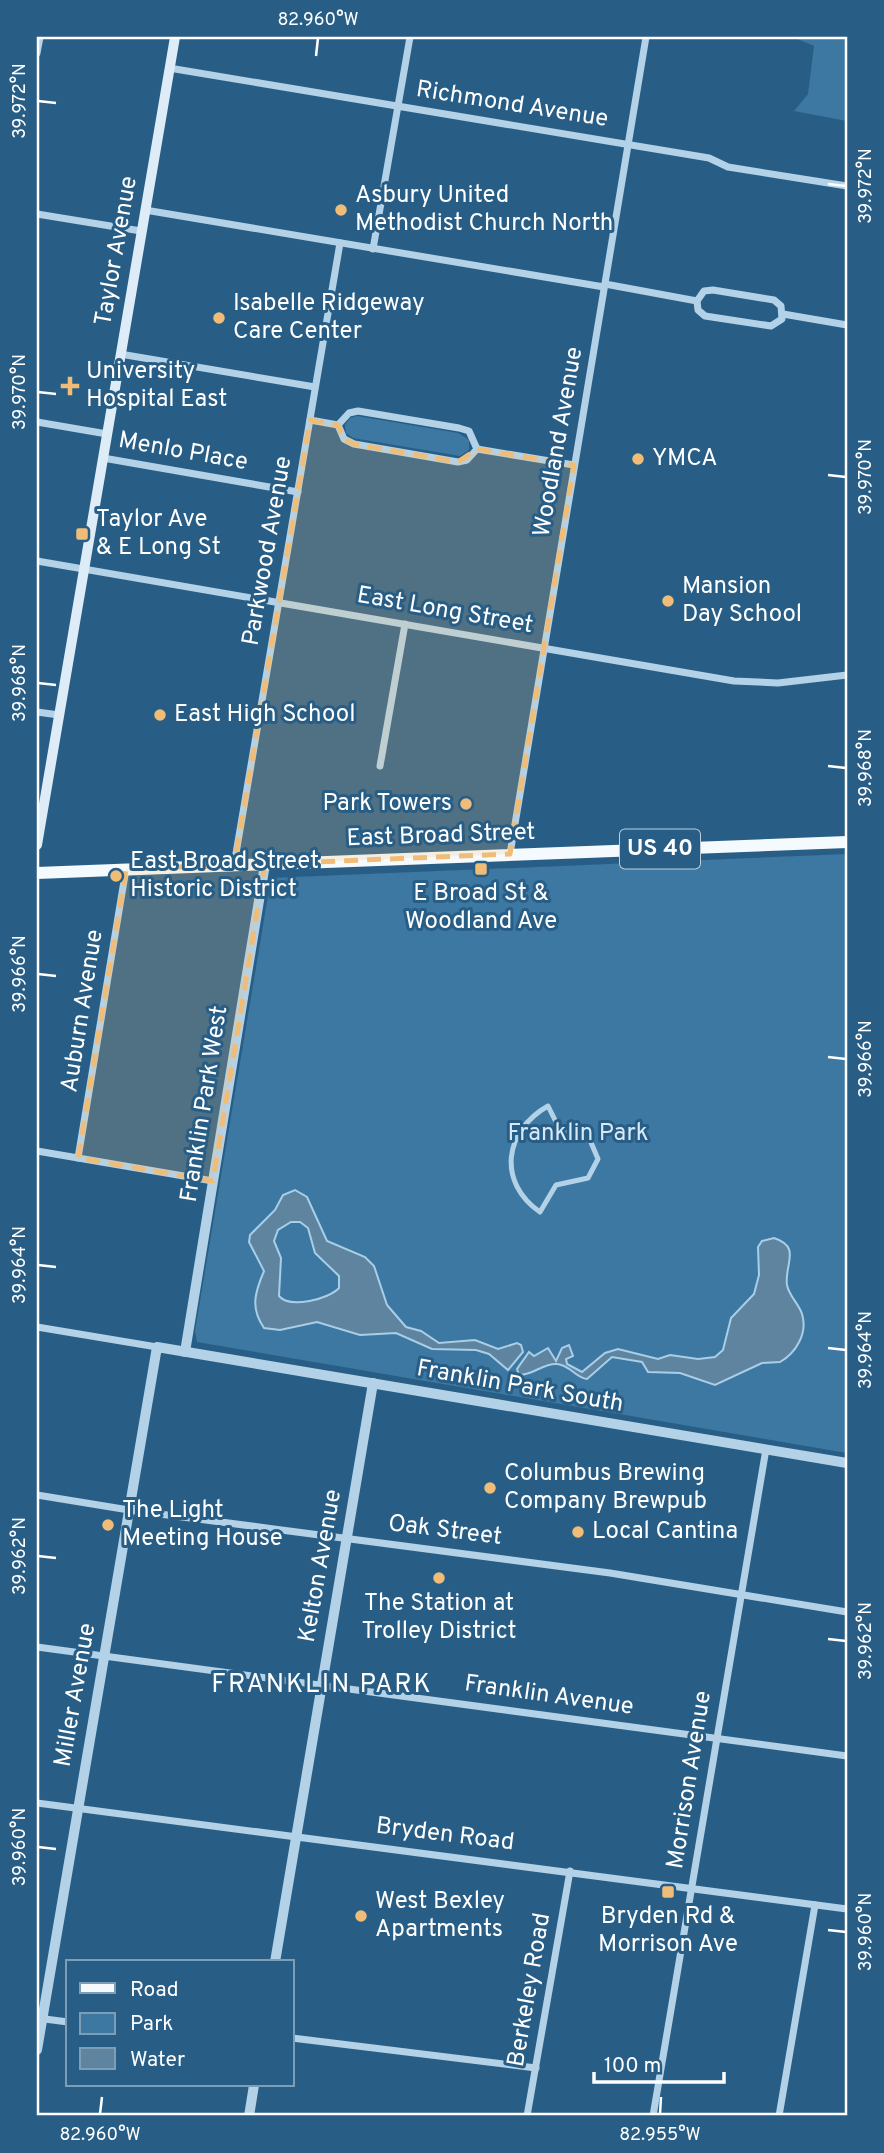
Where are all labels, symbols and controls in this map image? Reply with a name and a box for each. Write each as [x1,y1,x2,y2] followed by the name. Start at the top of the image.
[277,9,359,32] text: 82.960°W
[9,63,32,139] text: 39.972°N
[414,75,610,135] street label: Richmond Avenue
[855,148,878,224] text: 39.972°N
[89,174,145,328] street label: Taylor Avenue
[355,181,613,239] place label: Asbury United Methodist Church North
[333,202,349,218] marker: Asbury United Methodist Church North
[233,289,425,347] place label: Isabelle Ridgeway Care Center
[211,310,227,326] marker: Isabelle Ridgeway Care Center
[528,345,590,539] street label: Woodland Avenue
[9,354,32,430] text: 39.970°N
[86,357,227,415] place label: University Hospital East
[60,376,80,396] marker: University Hospital East
[116,426,250,478] street label: Menlo Place
[855,439,878,515] text: 39.970°N
[652,444,718,474] place label: YMCA
[630,451,646,467] marker: YMCA
[237,454,299,648] street label: Parkwood Avenue
[96,505,221,563] place label: Taylor Ave & E Long St
[74,526,90,542] marker: Taylor Ave & E Long St
[682,572,802,630] place label: Mansion Day School
[355,581,535,641] street label: East Long Street
[660,593,676,609] marker: Mansion Day School
[9,644,32,722] text: 39.968°N
[174,700,355,730] place label: East High School
[152,707,168,723] marker: East High School
[855,729,878,807] text: 39.968°N
[322,789,452,819] place label: Park Towers
[458,796,474,812] marker: Park Towers
[346,818,536,854] street label: East Broad Street
[620,830,700,869] road number: US 40
[130,847,319,905] place label: East Broad Street Historic District
[473,861,489,877] marker: E Broad St & Woodland Ave
[108,868,124,884] marker: East Broad Street Historic District
[405,879,557,937] place label: E Broad St & Woodland Ave
[55,927,111,1095] street label: Auburn Avenue
[9,935,32,1013] text: 39.966°N
[175,1004,235,1204] street label: Franklin Park West
[855,1020,878,1098] text: 39.966°N
[508,1119,648,1149] park label: Franklin Park
[9,1226,32,1304] text: 39.964°N
[855,1311,878,1389] text: 39.964°N
[414,1354,626,1420] street label: Franklin Park South
[504,1459,707,1517] place label: Columbus Brewing Company Brewpub
[482,1480,498,1496] marker: Columbus Brewing Company Brewpub
[293,1487,349,1645] street label: Kelton Avenue
[122,1496,283,1554] place label: The Light Meeting House
[387,1509,503,1553] street label: Oak Street
[9,1517,32,1595] text: 39.962°N
[100,1517,116,1533] marker: The Light Meeting House
[592,1517,738,1547] place label: Local Cantina
[570,1524,586,1540] marker: Local Cantina
[431,1570,447,1586] marker: The Station at Trolley District
[361,1589,517,1647] place label: The Station at Trolley District
[855,1602,878,1680] text: 39.962°N
[49,1621,103,1769] street label: Miller Avenue
[211,1669,433,1702] district label: FRANKLIN PARK
[462,1669,636,1723] street label: Franklin Avenue
[661,1689,719,1871] street label: Morrison Avenue
[9,1808,32,1886] text: 39.960°N
[374,1812,516,1858] street label: Bryden Road
[660,1884,676,1900] marker: Bryden Rd & Morrison Ave
[375,1887,505,1945] place label: West Bexley Apartments
[855,1893,878,1971] text: 39.960°N
[598,1902,738,1960] place label: Bryden Rd & Morrison Ave
[353,1908,369,1924] marker: West Bexley Apartments
[502,1911,558,2069] street label: Berkeley Road
[66,1960,294,2086] legend
[130,1977,179,2004] text: Road
[130,2011,173,2038] text: Park
[594,2041,723,2085] scale bar
[130,2047,185,2074] text: Water
[604,2053,661,2080] text: 100 m
[59,2124,141,2147] text: 82.960°W
[619,2124,701,2147] text: 82.955°W

